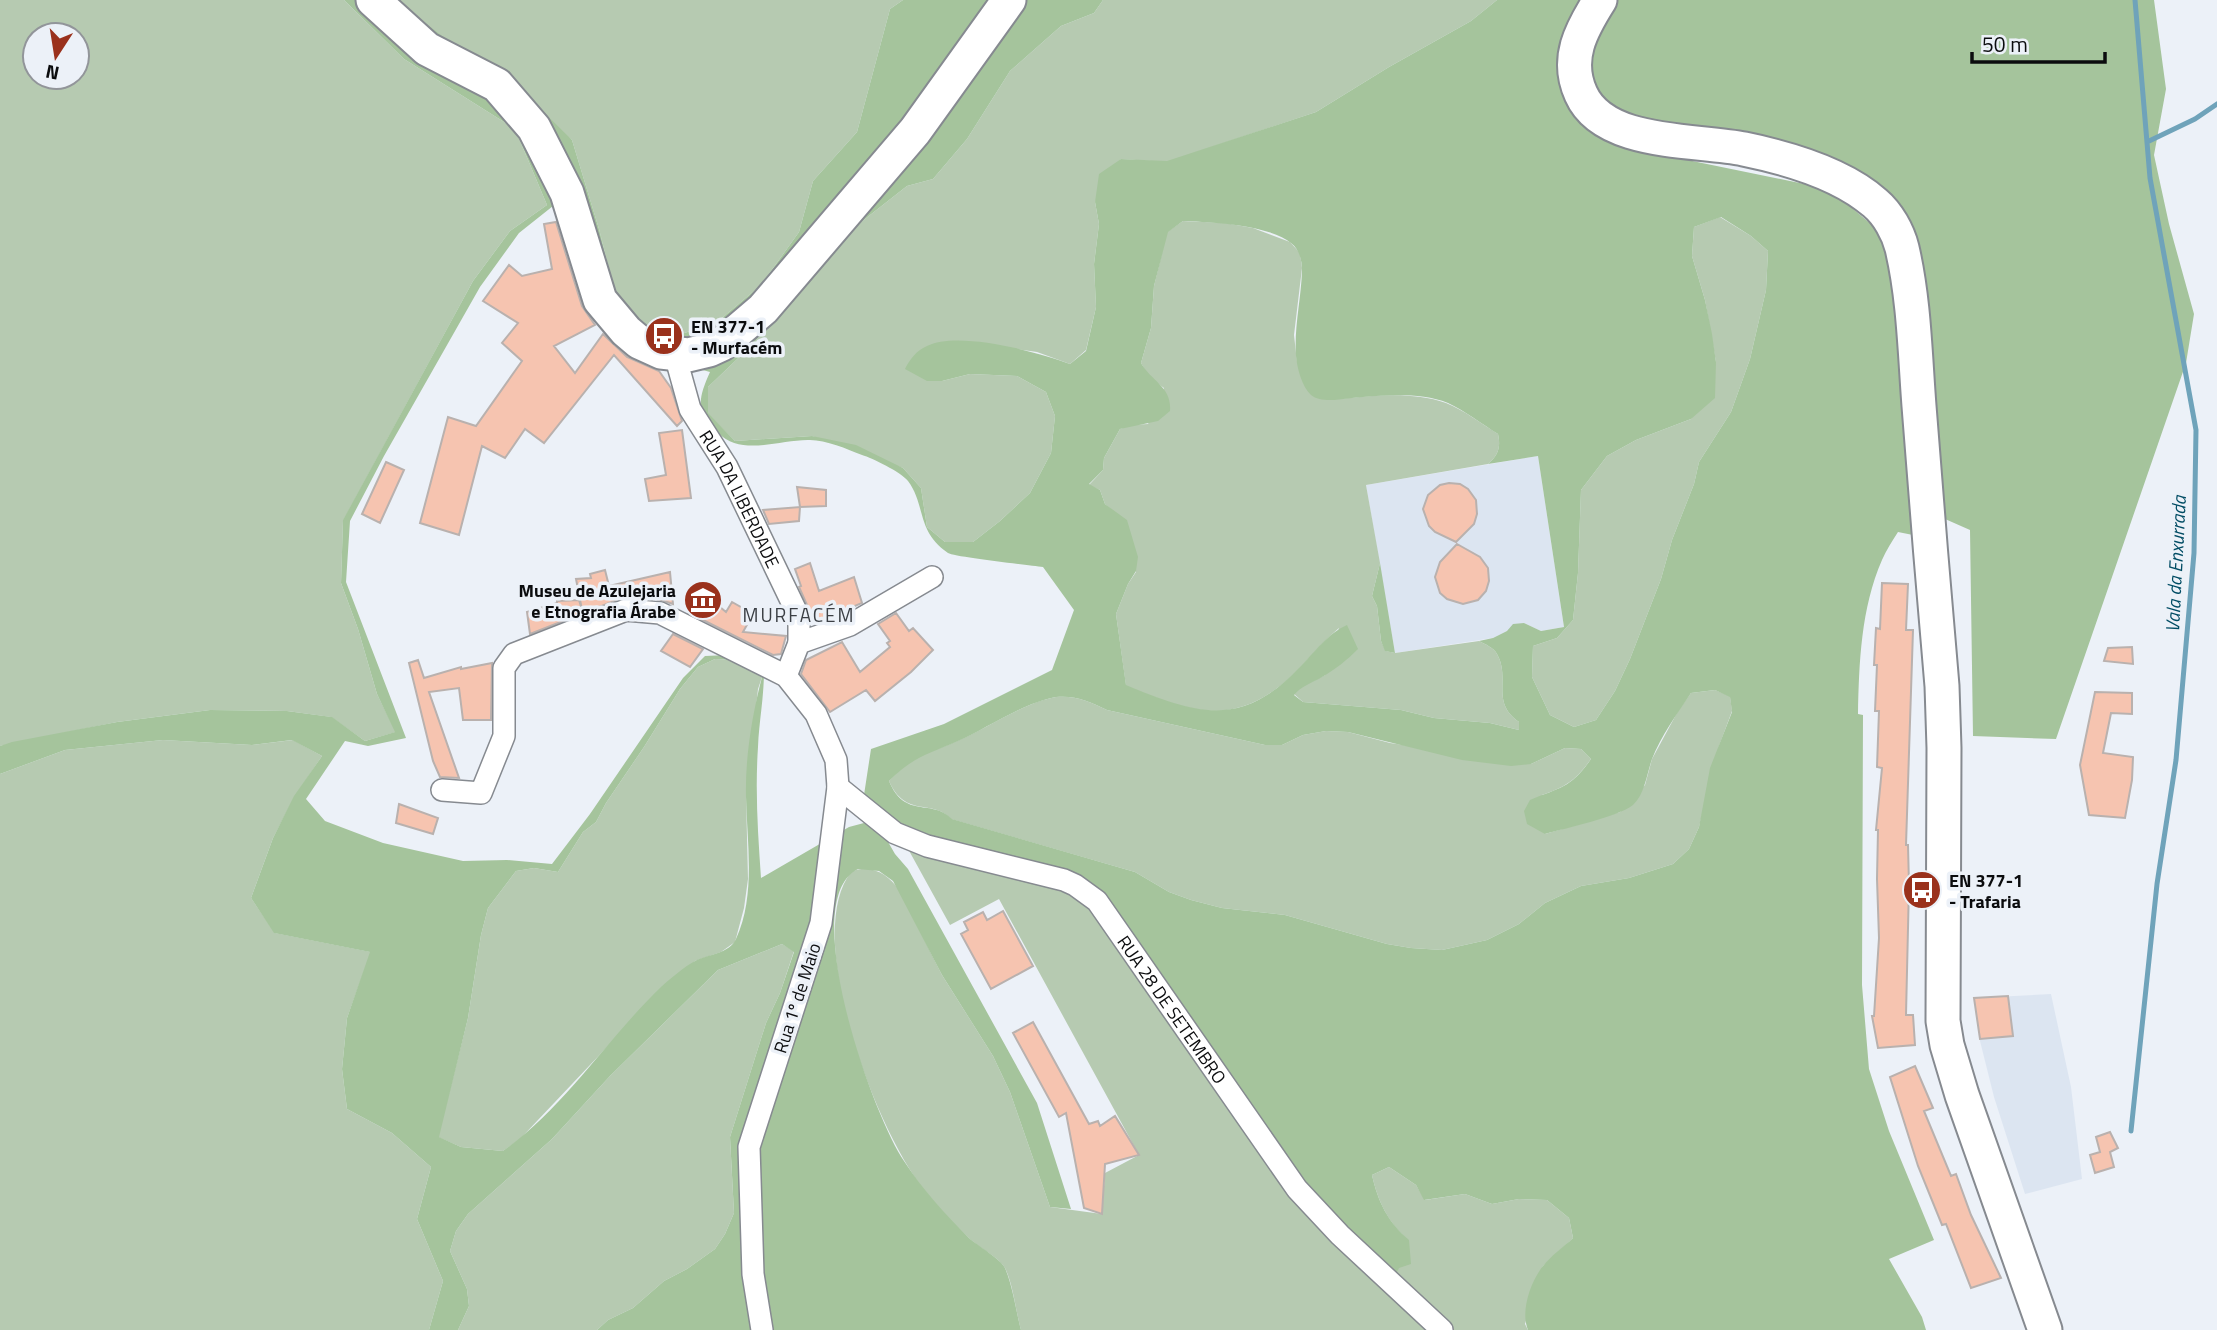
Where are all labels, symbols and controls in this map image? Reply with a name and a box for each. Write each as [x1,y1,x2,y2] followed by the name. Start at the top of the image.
[21,21,91,91] north arrow
[1972,21,2105,65] scale bar
[1982,28,2028,60] text: 50 m
[43,58,62,89] text: N
[691,313,782,361] place label: EN 377-1 - Murfacém
[643,315,685,357] bus stop icon: EN 377-1 - Murfacém
[693,424,787,572] street label: RUA DA LIBERDADE
[2157,493,2193,633] water label: Vala da Enxurrada
[519,577,676,625] place label: Museu de Azulejaria e Etnografia Árabe
[682,579,724,621] museum icon: Museu de Azulejaria e Etnografia Árabe
[742,600,856,629] district label: MURFACÉM
[1949,867,2023,915] place label: EN 377-1 - Trafaria
[1901,869,1943,911] bus stop icon: EN 377-1 - Trafaria
[1111,930,1233,1089] street label: RUA 28 DE SETEMBRO
[766,939,828,1057] street label: Rua 1º de Maio

